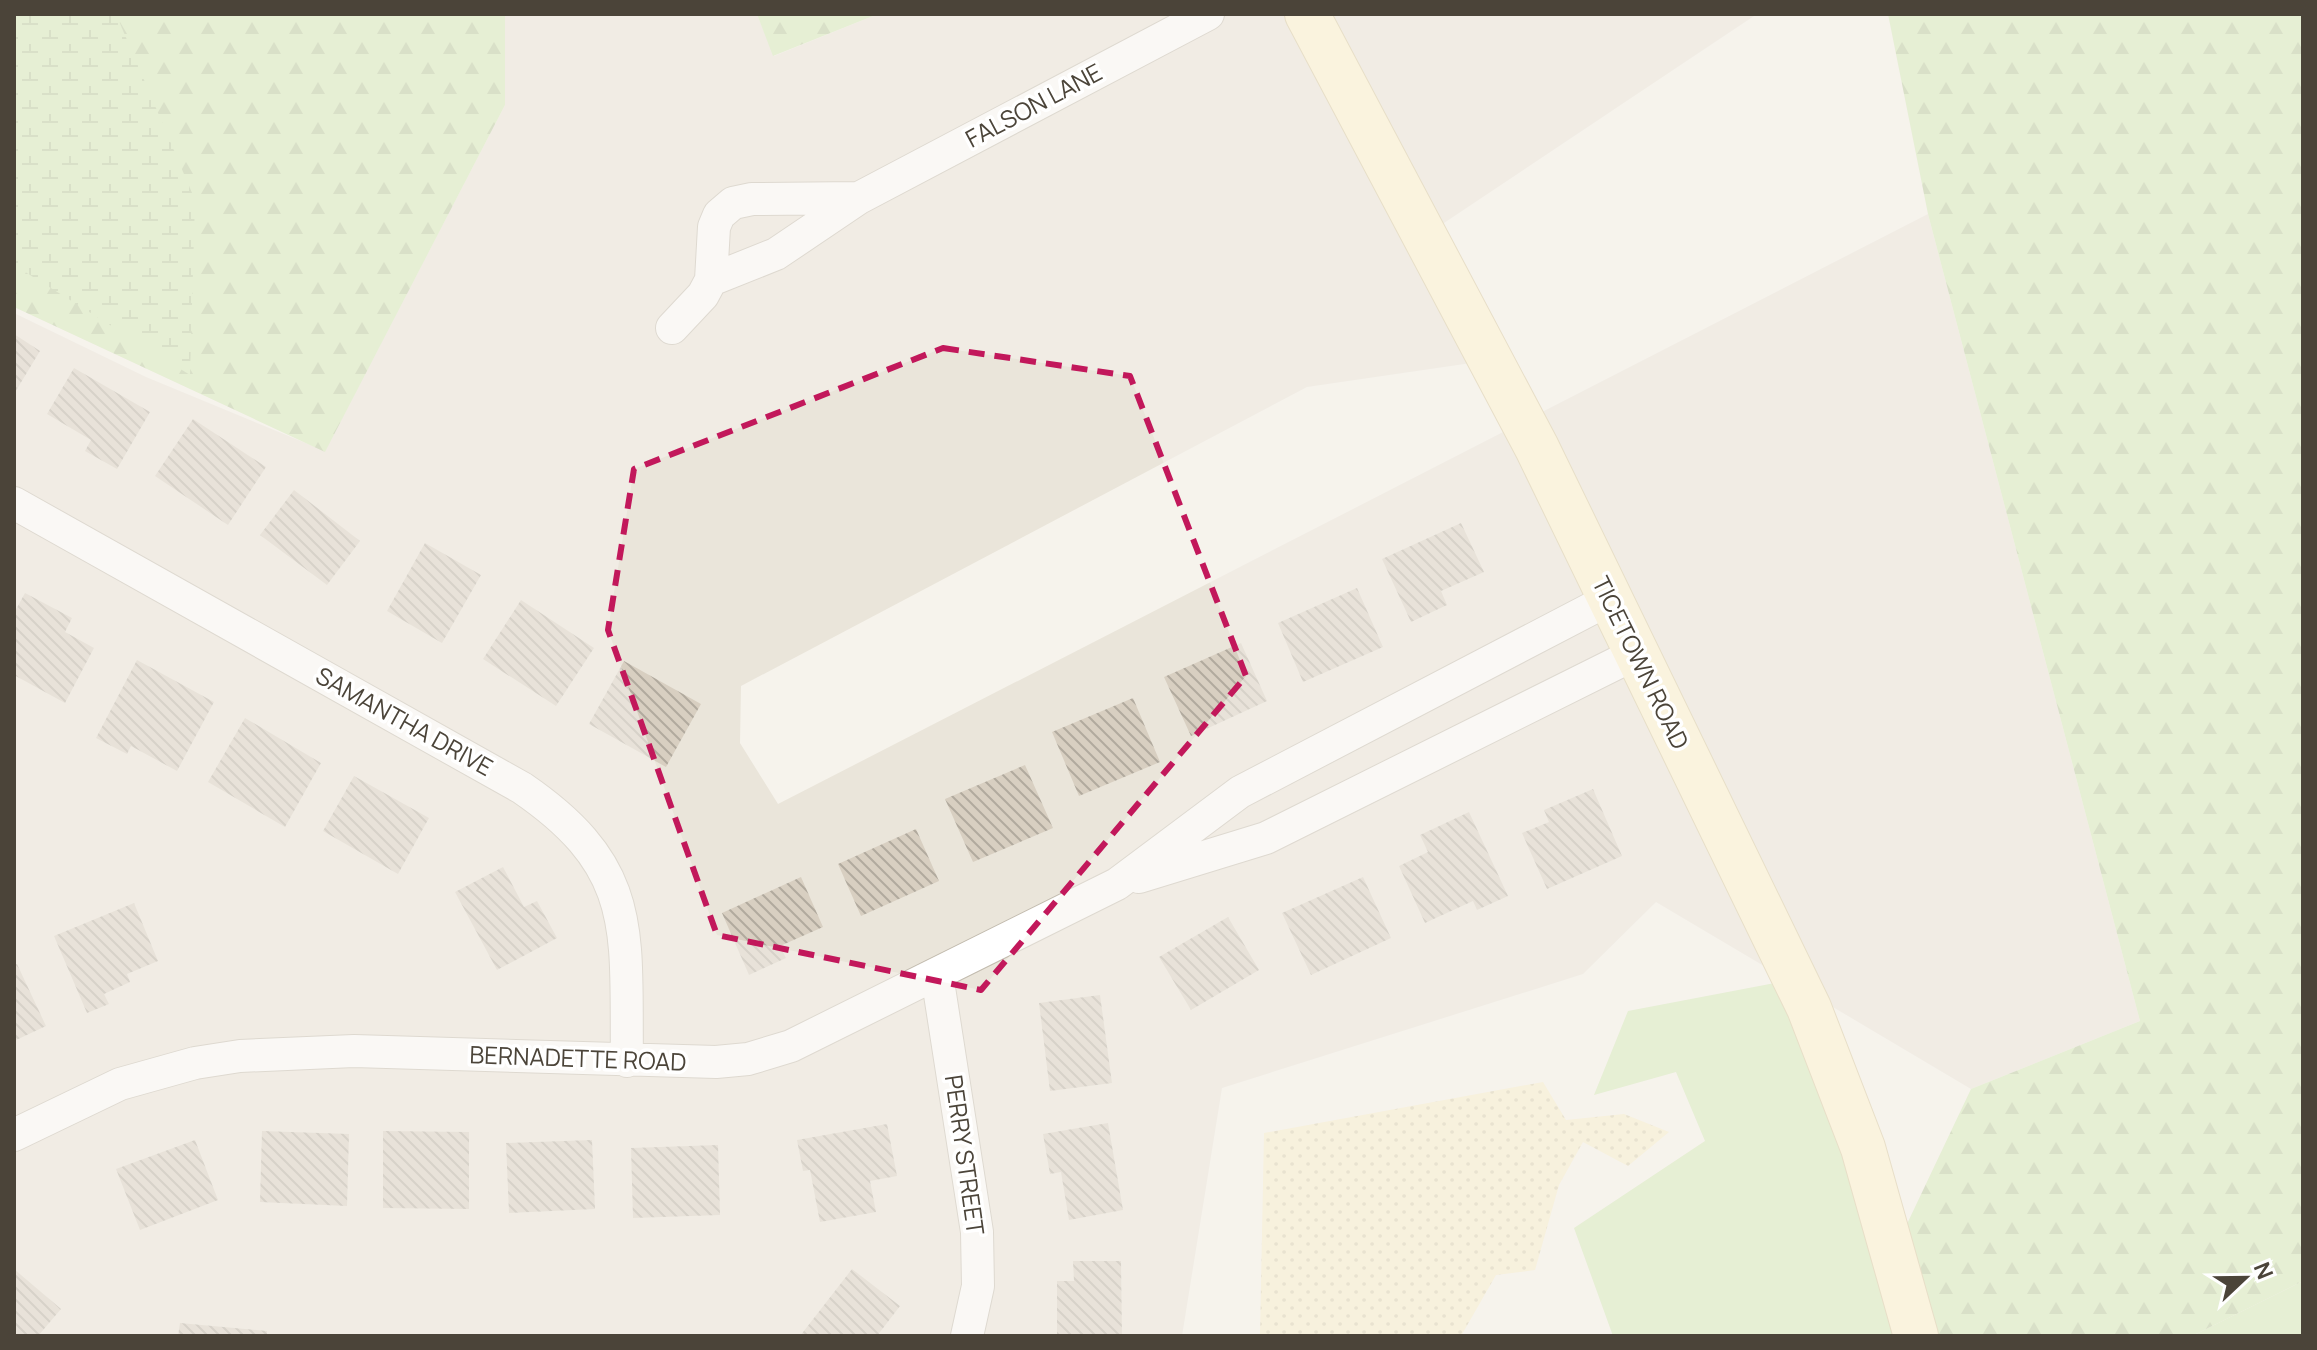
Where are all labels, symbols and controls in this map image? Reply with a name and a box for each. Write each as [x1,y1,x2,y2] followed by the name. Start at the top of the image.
[959,55,1107,155] street label: FALSON LANE
[1585,570,1698,754] street label: TICETOWN ROAD
[310,658,499,783] street label: SAMANTHA DRIVE
[469,1037,687,1078] street label: BERNADETTE ROAD
[938,1073,993,1238] street label: PERRY STREET
[2205,1238,2285,1318] north arrow
[2247,1258,2280,1283] text: N

